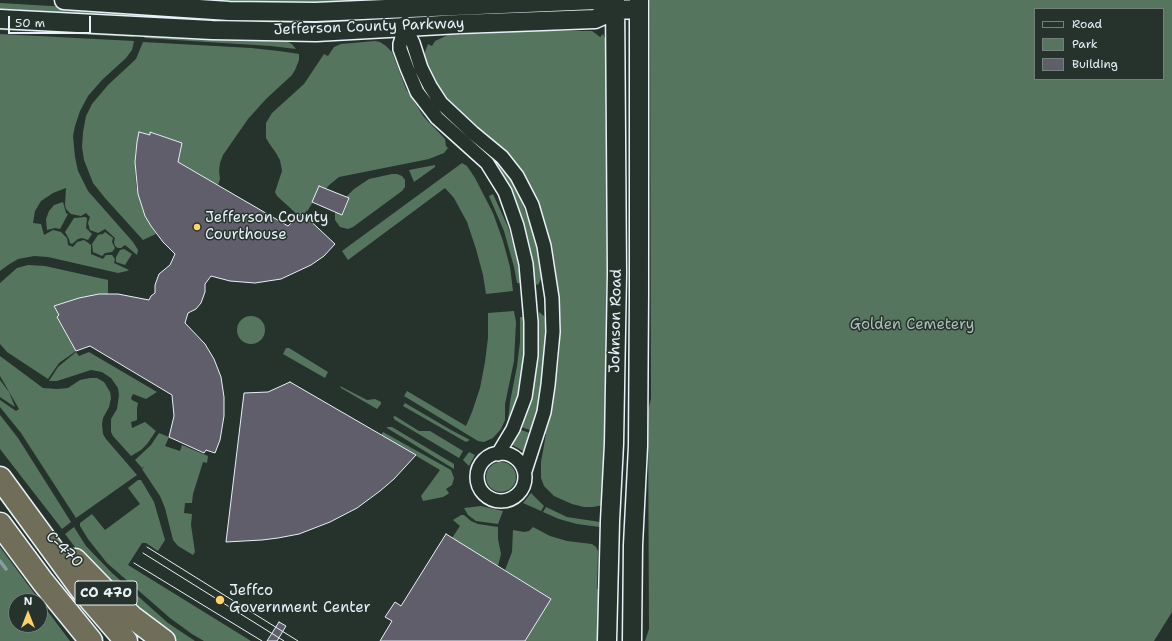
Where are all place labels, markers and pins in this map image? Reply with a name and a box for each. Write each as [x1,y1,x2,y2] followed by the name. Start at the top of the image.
[205,209,328,244] place label: Jefferson County Courthouse
[192,222,202,232] marker: Jefferson County Courthouse
[229,582,371,617] place label: Jeffco Government Center
[214,594,226,606] marker: Jeffco Government Center

